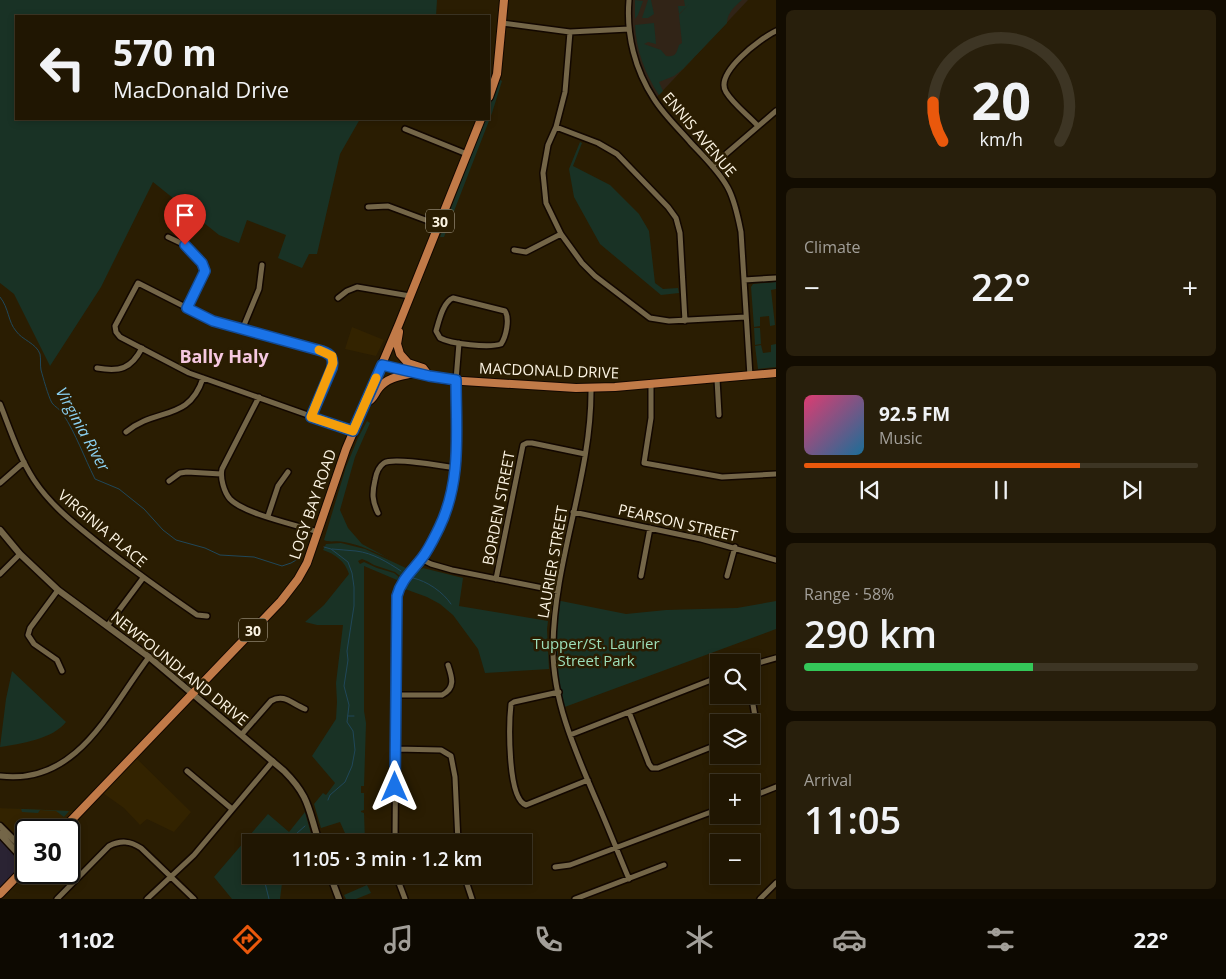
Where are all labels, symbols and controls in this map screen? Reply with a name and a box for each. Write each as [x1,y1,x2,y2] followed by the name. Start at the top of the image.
[113,29,217,76] text: 570 m
[30,35,95,100] icon: left
[971,64,1031,135] text: 20
[113,74,289,104] text: MacDonald Drive
[659,88,741,180] street label: ENNIS AVENUE
[979,127,1023,151] text: km/h
[164,194,206,245] pin
[171,201,199,229] icon: arrive
[426,210,454,232] road number: 30
[804,236,861,258] text: Climate
[971,260,1031,312] text: 22°
[804,268,820,306] text: −
[1182,268,1198,306] text: +
[179,344,269,368] district label: Bally Haly
[479,358,619,382] street label: MACDONALD DRIVE
[51,383,115,476] water label: Virginia River
[879,401,950,427] text: 92.5 FM
[879,427,923,449] text: Music
[284,446,340,562] street label: LOGY BAY ROAD
[477,449,519,567] street label: BORDEN STREET
[856,476,884,504] icon: previous
[987,476,1015,504] icon: pause
[1118,476,1146,504] icon: next
[54,485,152,571] street label: VIRGINIA PLACE
[616,499,740,546] street label: PEARSON STREET
[532,503,572,620] street label: LAURIER STREET
[804,583,894,605] text: Range · 58%
[107,606,253,730] street label: NEWFOUNDLAND DRIVE
[804,607,937,659] text: 290 km
[239,618,267,642] road number: 30
[532,633,660,670] park label: Tupper/St. Laurier Street Park
[710,654,760,884] map controls
[710,654,760,704] button: search
[710,714,760,764] button: layers
[368,760,420,812] position arrow
[804,769,852,791] text: Arrival
[710,774,760,824] button: +
[804,793,901,845] text: 11:05
[15,819,80,884] speed limit sign: 30
[710,834,760,884] button: −
[292,846,482,872] text: 11:05 · 3 min · 1.2 km
[230,922,265,957] icon: directions
[381,922,416,957] icon: music
[531,922,566,957] icon: phone
[682,922,717,957] icon: climate
[832,922,867,957] icon: car
[983,922,1018,957] icon: filters
[58,924,114,954] text: 11:02
[1134,924,1168,954] text: 22°

